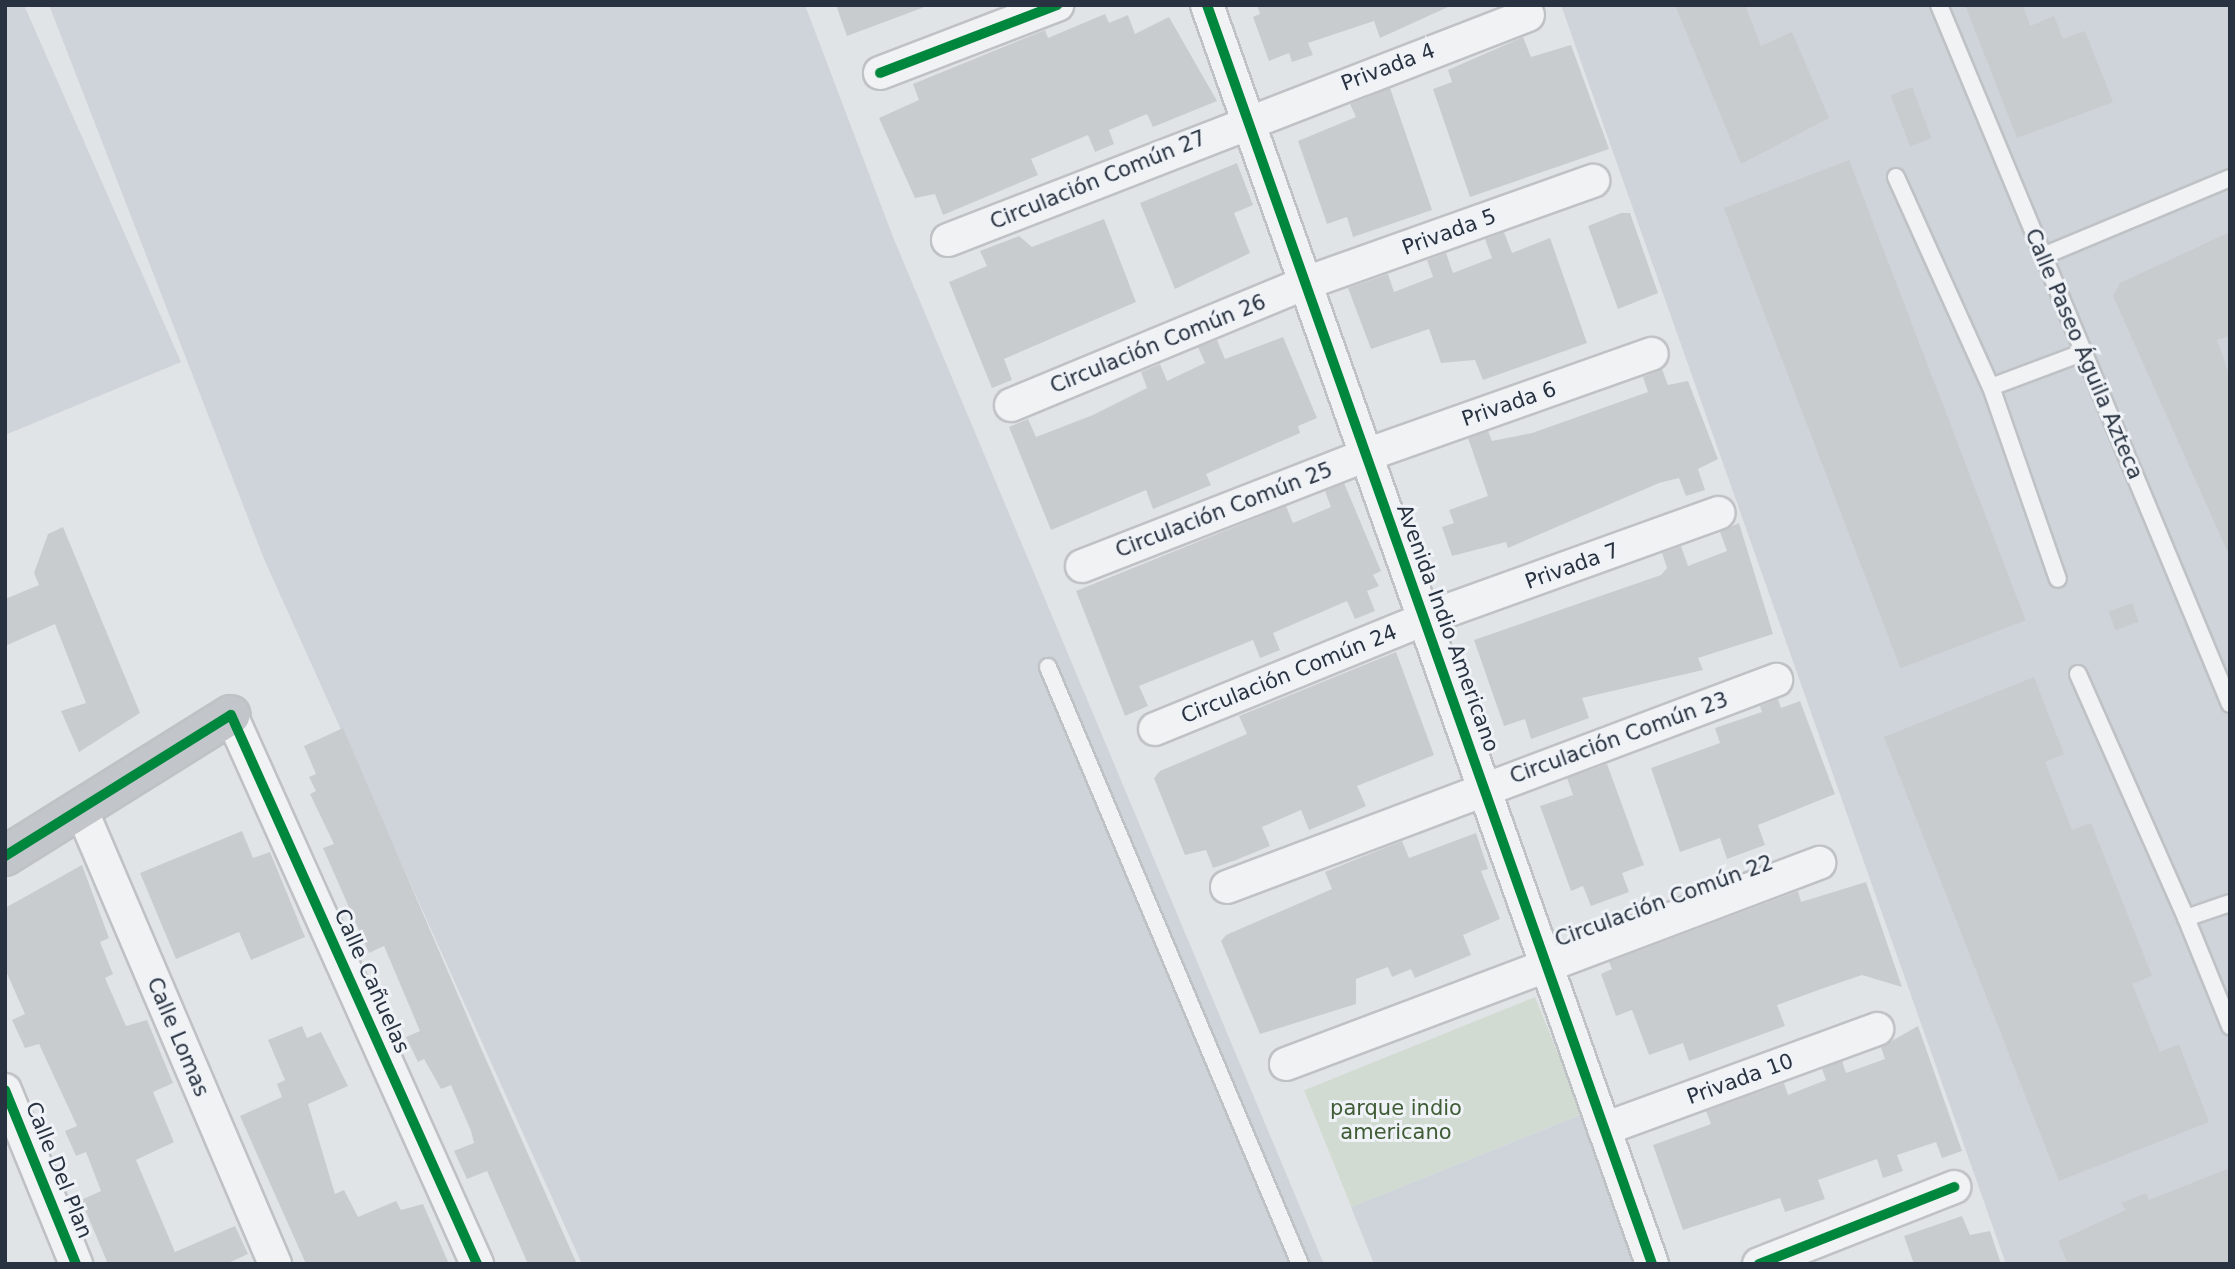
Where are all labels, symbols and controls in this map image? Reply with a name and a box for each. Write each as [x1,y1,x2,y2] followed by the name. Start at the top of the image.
[1338,38,1438,96] street label: Privada 4
[986,125,1210,235] street label: Circulación Común 27
[1399,203,1499,261] street label: Privada 5
[2020,225,2148,483] street label: Calle Paseo Águila Azteca
[1046,289,1270,399] street label: Circulación Común 26
[1458,376,1560,432] street label: Privada 6
[1112,457,1336,563] street label: Circulación Común 25
[1391,501,1505,755] street label: Avenida Indio Americano
[1522,537,1622,595] street label: Privada 7
[1177,619,1401,729] street label: Circulación Común 24
[1506,687,1732,789] street label: Circulación Común 23
[1551,850,1777,952] street label: Circulación Común 22
[329,905,415,1057] street label: Calle Cañuelas
[142,974,214,1100] street label: Calle Lomas
[1683,1048,1797,1110] street label: Privada 10
[1330,1095,1462,1145] park label: parque indio americano
[20,1098,98,1242] street label: Calle Del Plan

